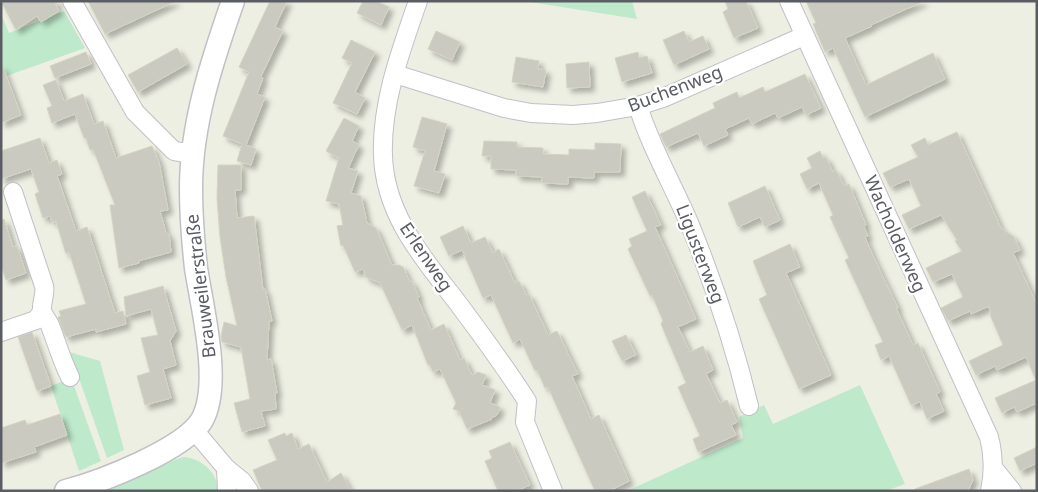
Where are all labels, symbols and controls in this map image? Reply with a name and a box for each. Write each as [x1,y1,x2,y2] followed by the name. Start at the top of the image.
[624,59,725,117] street label: Buchenweg
[859,171,932,296] street label: Wacholderweg
[671,201,731,307] street label: Ligusterweg
[179,213,221,360] street label: Brauweilerstraße
[395,217,459,296] street label: Erlenweg

